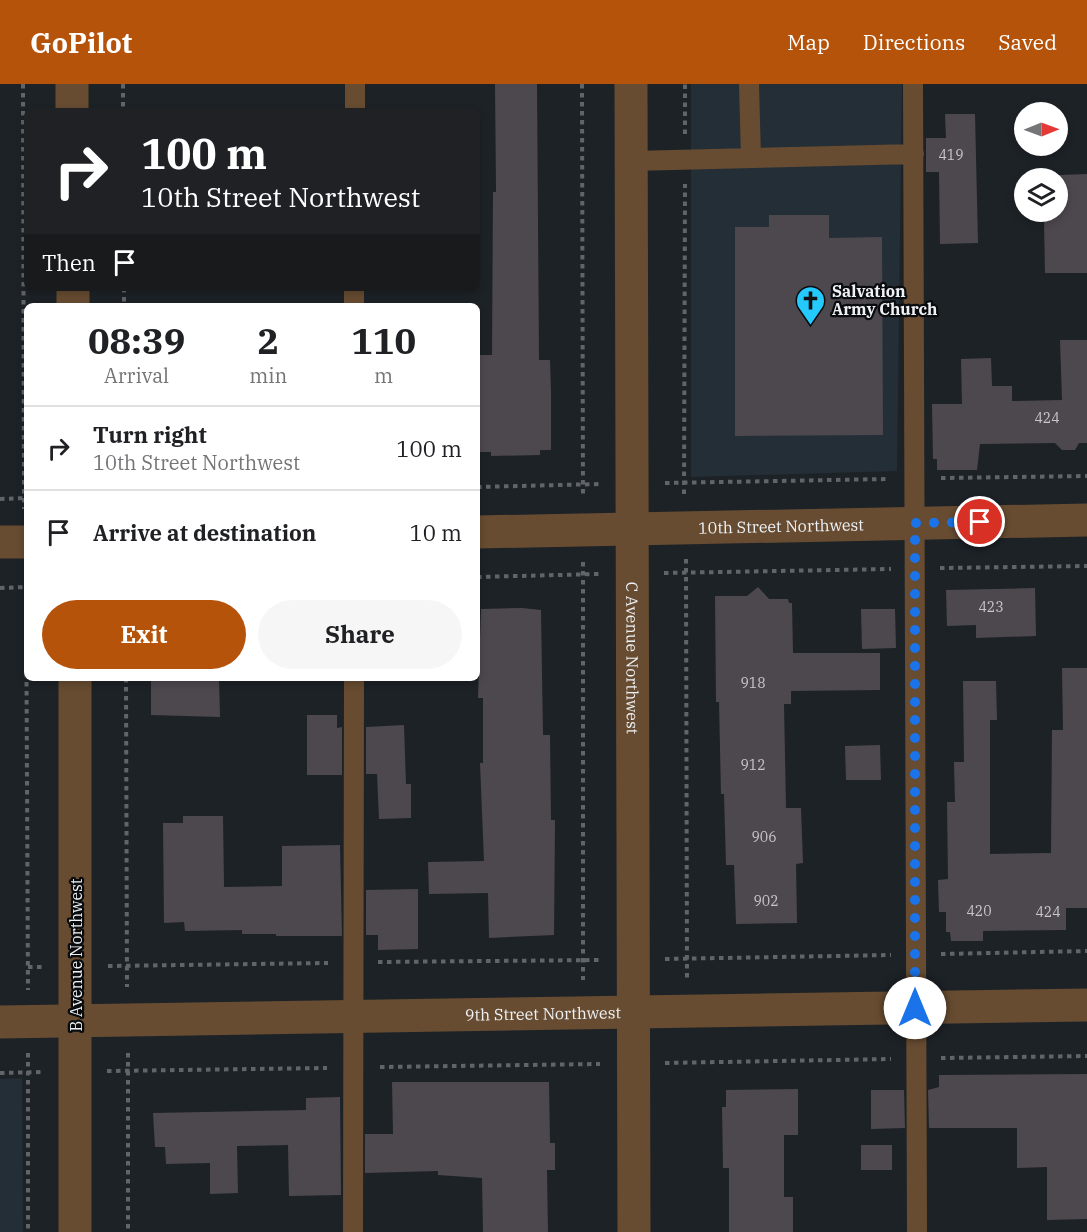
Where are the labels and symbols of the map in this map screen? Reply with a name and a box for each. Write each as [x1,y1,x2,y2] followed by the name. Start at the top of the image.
[1014,102,1068,156] north arrow
[938,146,964,164] house number: 419
[832,281,938,319] place label: Salvation Army Church
[795,284,827,326] church icon: Salvation Army Church
[1034,409,1060,427] house number: 424
[954,496,1005,547] pin
[698,514,864,538] street label: 10th Street Northwest
[622,582,643,735] street label: C Avenue Northwest
[978,598,1004,616] house number: 423
[740,674,766,692] house number: 918
[740,756,766,774] house number: 912
[751,828,777,846] house number: 906
[66,878,86,1031] street label: B Avenue Northwest
[753,892,779,910] house number: 902
[966,902,992,920] house number: 420
[1035,903,1061,921] house number: 424
[883,976,947,1040] position arrow
[465,1002,621,1025] street label: 9th Street Northwest

